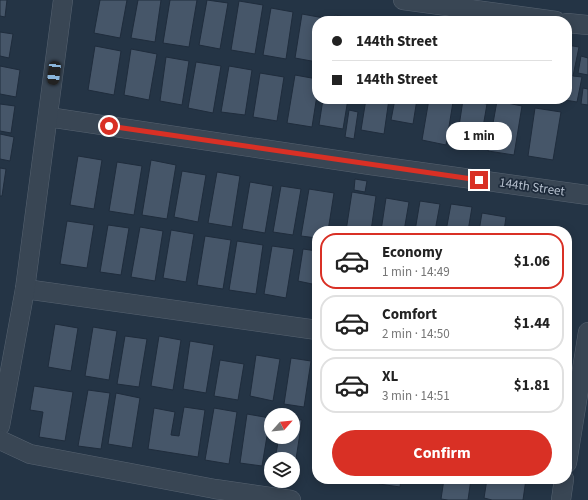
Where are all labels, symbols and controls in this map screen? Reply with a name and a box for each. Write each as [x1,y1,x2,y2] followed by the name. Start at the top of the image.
[356,31,438,52] text: 144th Street
[47,60,61,86] car
[356,69,438,90] text: 144th Street
[100,117,118,135] route start
[446,122,512,150] callout: 1 min
[463,127,495,145] text: 1 min
[470,171,488,189] route end
[498,173,567,201] street label: 144th Street
[382,242,443,263] text: Economy
[334,243,370,279] icon: car
[514,251,550,272] text: $1.06
[382,263,450,281] text: 1 min · 14:49
[382,304,437,325] text: Comfort
[334,305,370,341] icon: car
[514,313,550,334] text: $1.44
[382,325,450,343] text: 2 min · 14:50
[382,366,398,387] text: XL
[334,367,370,403] icon: car
[514,375,550,396] text: $1.81
[382,387,450,405] text: 3 min · 14:51
[264,408,300,444] north arrow
[264,408,300,488] map controls
[332,430,552,476] button: Confirm
[264,452,300,488] button: layers

